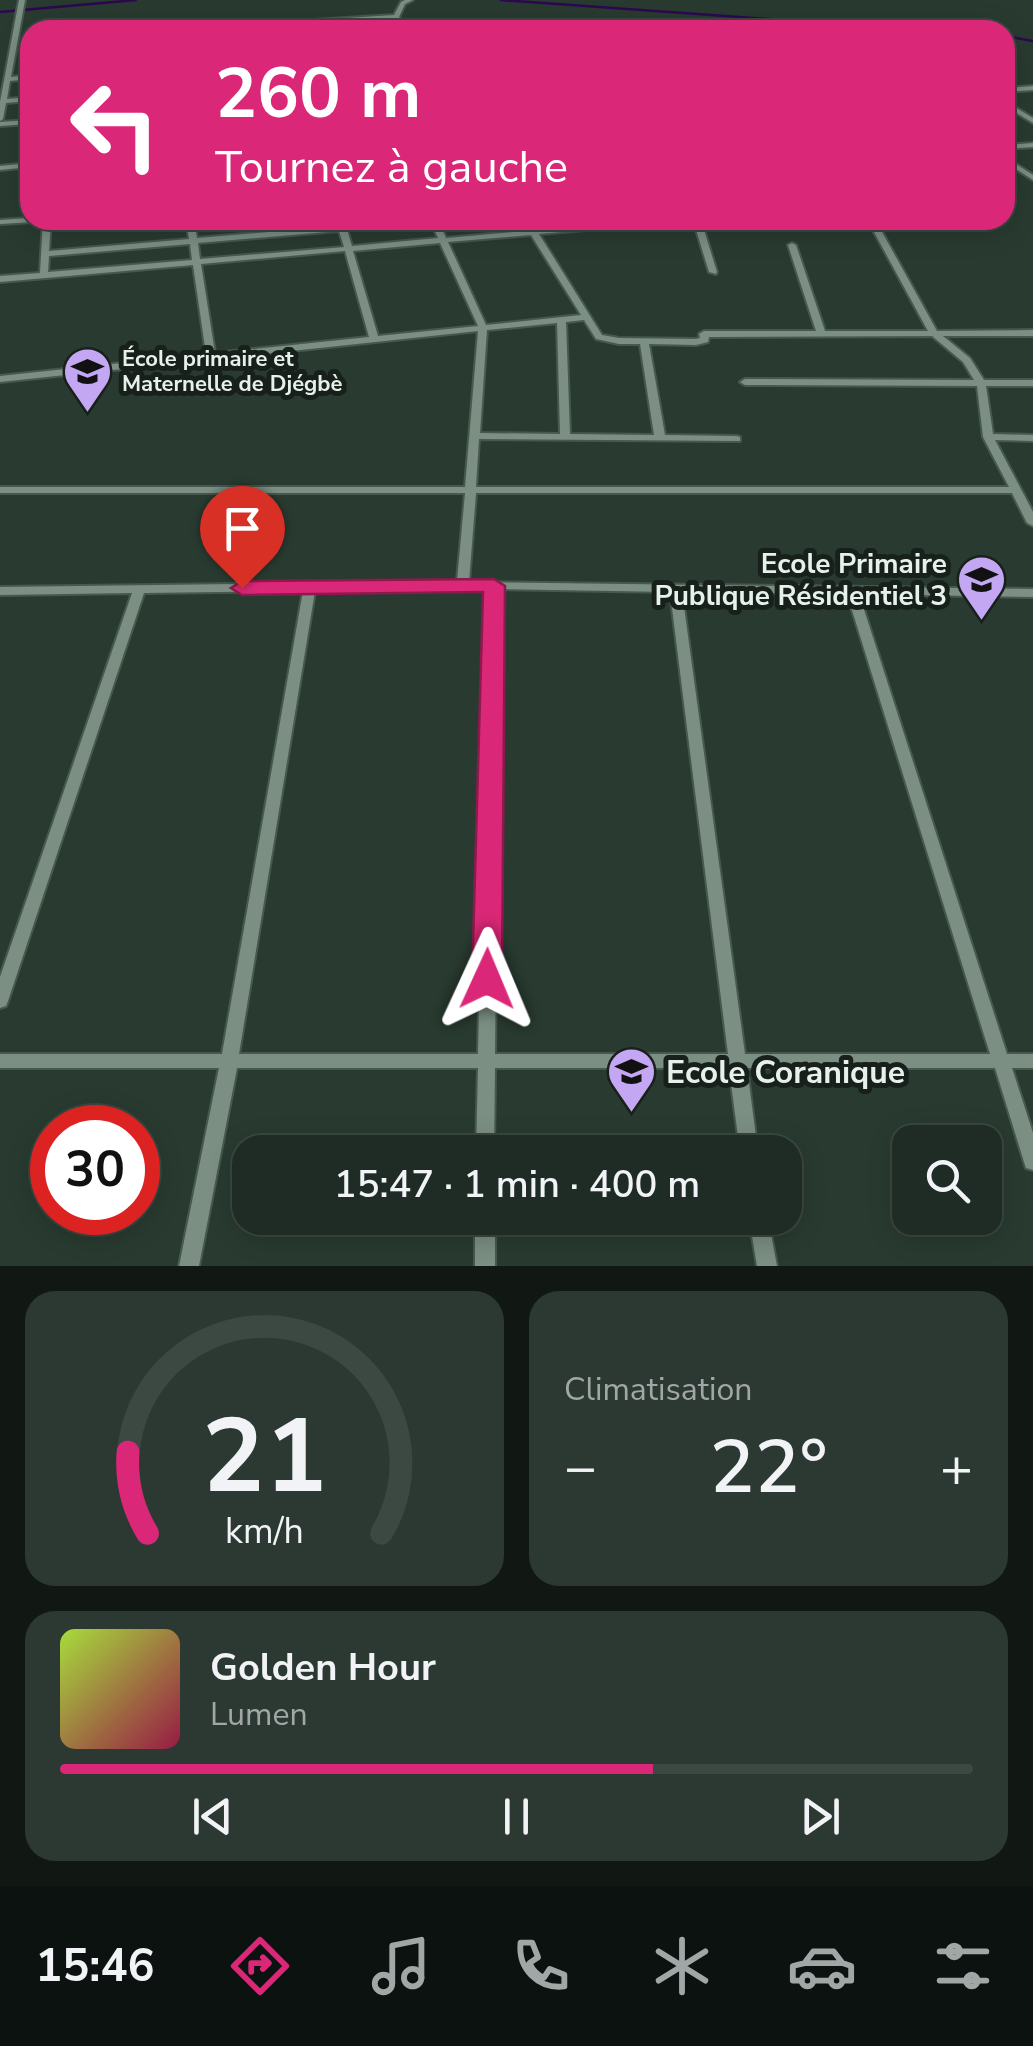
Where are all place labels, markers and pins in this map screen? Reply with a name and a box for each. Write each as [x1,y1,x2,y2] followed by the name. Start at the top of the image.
[122,344,343,399] place label: École primaire et Maternelle de Djégbè
[61,346,113,414] school or university icon: École primaire et Maternelle de Djégbè
[200,486,285,589] pin
[655,545,947,615] place label: Ecole Primaire Publique Résidentiel 3
[956,554,1008,622] school or university icon: Ecole Primaire Publique Résidentiel 3
[605,1046,657,1114] school or university icon: Ecole Coranique
[666,1051,905,1094] place label: Ecole Coranique

